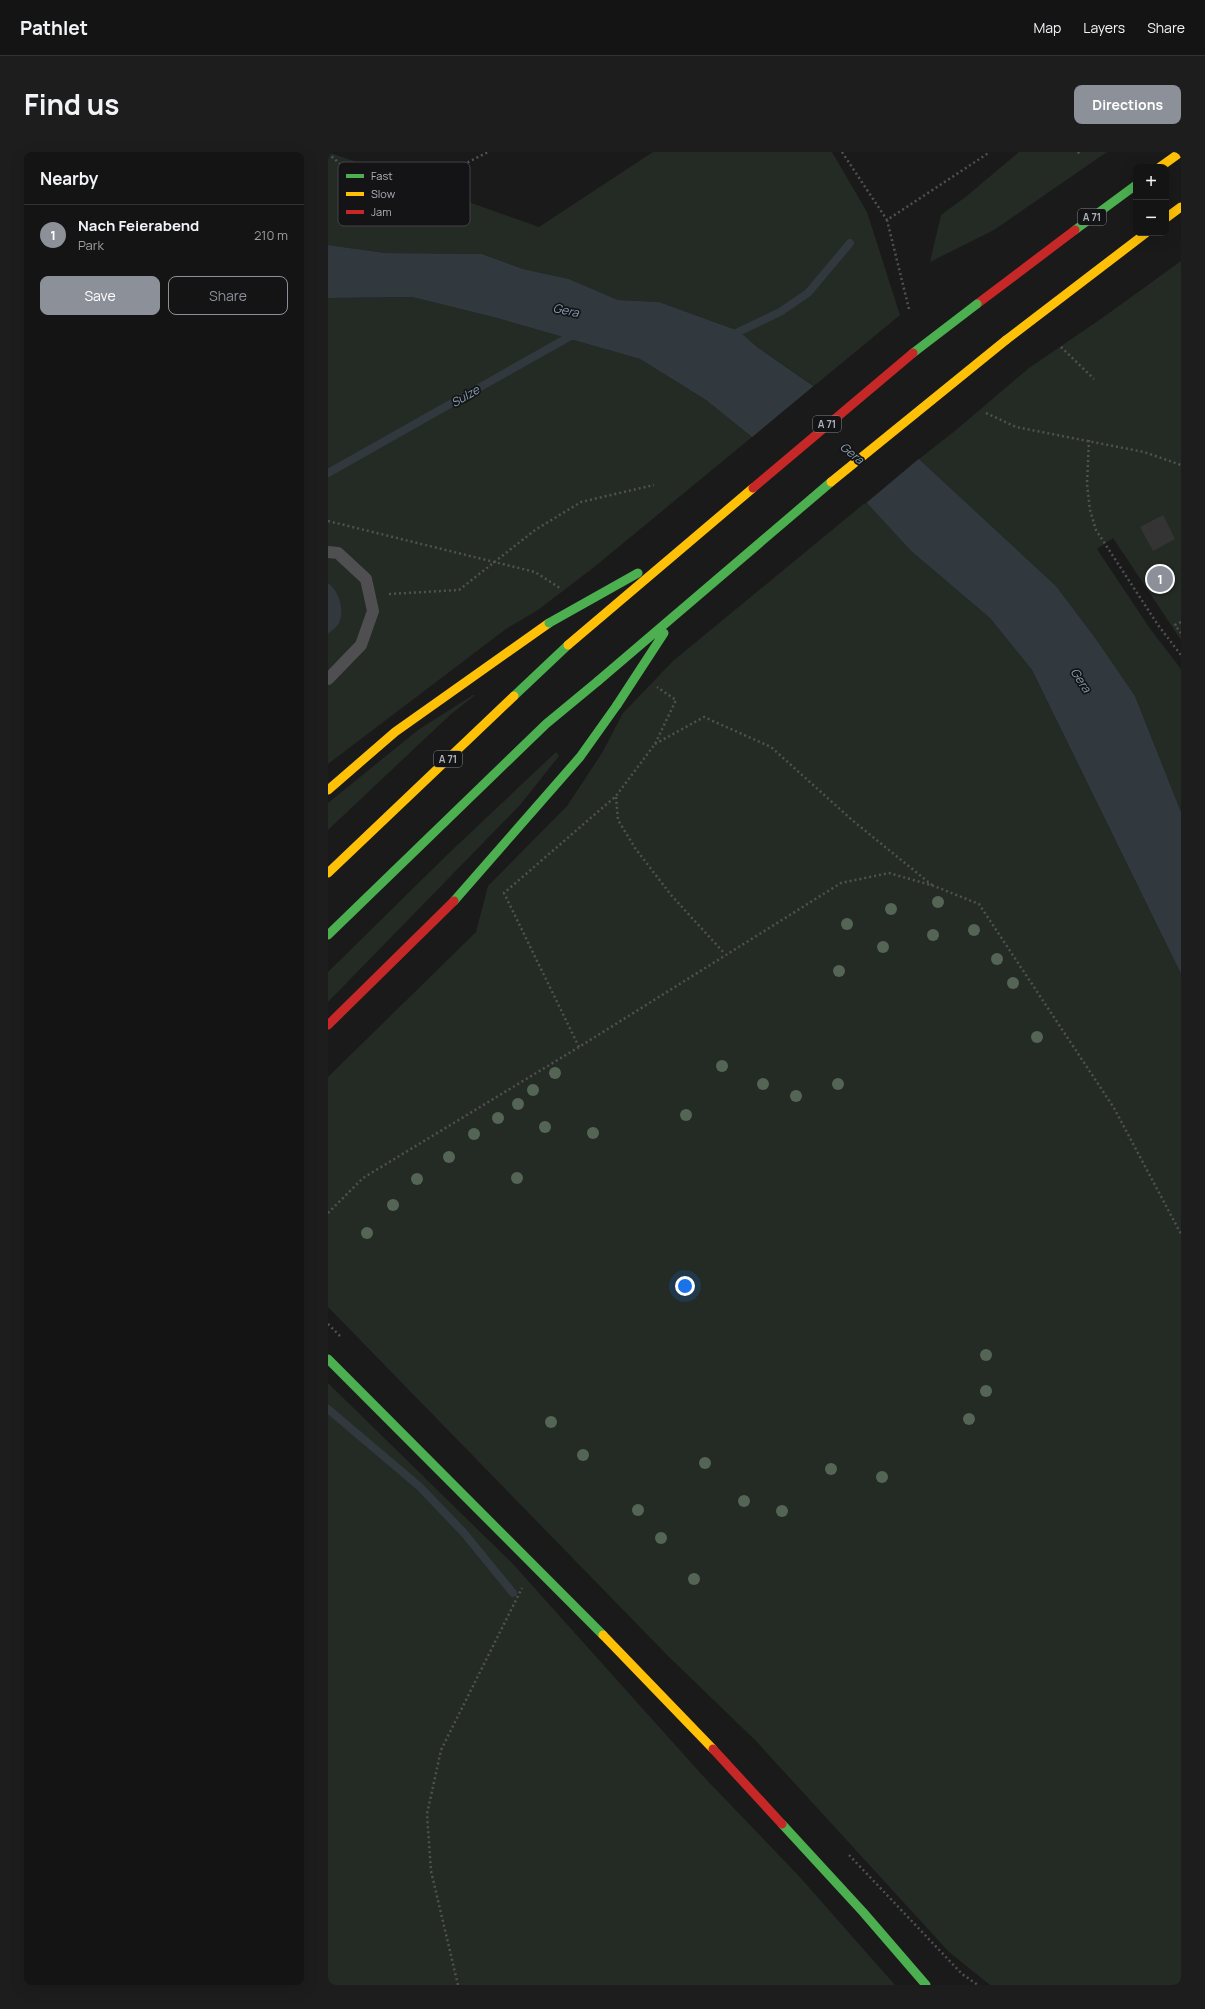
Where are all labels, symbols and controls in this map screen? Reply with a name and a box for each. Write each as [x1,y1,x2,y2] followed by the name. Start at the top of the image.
[20,15,88,41] text: Pathlet
[1033,18,1061,37] text: Map
[1083,18,1125,37] text: Layers
[1147,18,1185,37] text: Share
[24,85,119,123] text: Find us
[1074,85,1181,124] button: Directions
[338,162,470,226] legend
[1133,164,1169,236] map controls
[1133,164,1169,200] button: +
[40,167,98,190] text: Nearby
[371,168,393,183] text: Fast
[371,186,396,201] text: Slow
[1133,200,1169,236] button: −
[371,204,392,219] text: Jam
[1078,209,1106,225] road number: A 71
[78,215,199,236] text: Nach Feierabend
[50,226,56,244] text: 1
[254,226,288,244] text: 210 m
[78,236,104,254] text: Park
[40,276,160,315] button: Save
[168,276,288,315] button: Share
[551,299,582,321] water label: Gera
[448,381,483,411] water label: Sulze
[813,416,841,432] road number: A 71
[836,438,869,469] water label: Gera
[1147,564,1173,594] pin: 1
[1067,664,1096,697] water label: Gera
[434,751,462,767] road number: A 71
[675,1276,695,1296] your location

